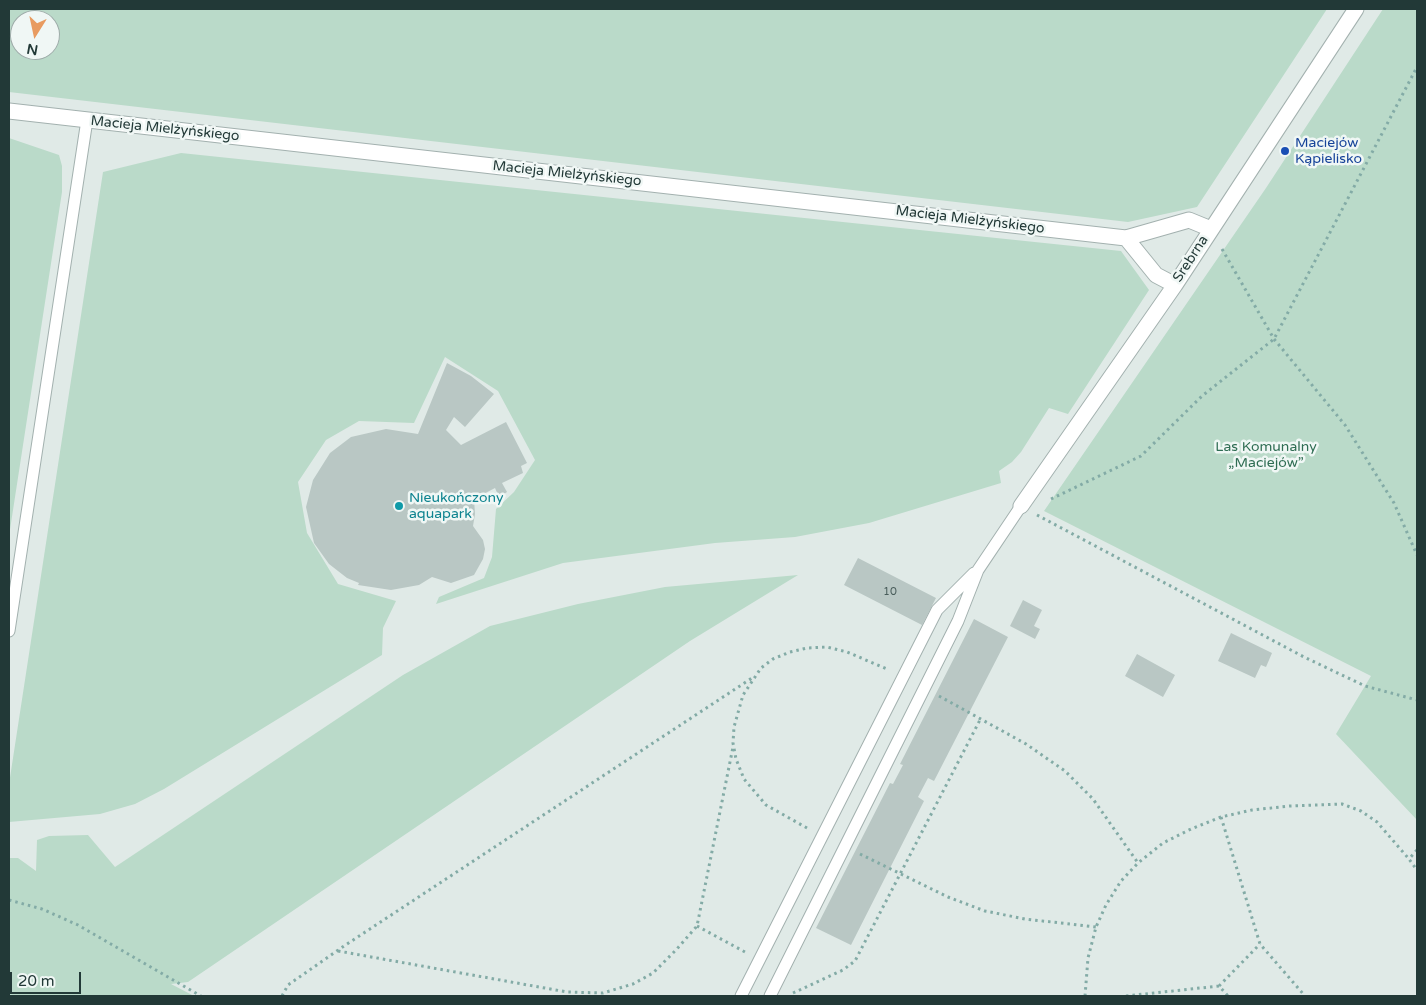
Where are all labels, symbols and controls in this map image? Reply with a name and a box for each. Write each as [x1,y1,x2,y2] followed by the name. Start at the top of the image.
[10,10,60,60] north arrow
[25,40,39,59] text: N
[90,113,240,145] street label: Macieja Mielżyńskiego
[1295,135,1362,168] place label: Maciejów Kąpielisko
[1279,145,1291,157] marker: Maciejów Kąpielisko
[492,158,642,190] street label: Macieja Mielżyńskiego
[895,203,1045,237] street label: Macieja Mielżyńskiego
[1170,233,1212,285] street label: Srebrna
[1215,439,1317,472] park label: Las Komunalny „Maciejów”
[409,490,503,522] place label: Nieukończony aquapark
[393,500,405,512] marker: Nieukończony aquapark
[883,585,897,599] house number: 10
[12,962,84,994] scale bar
[18,972,55,990] text: 20 m

